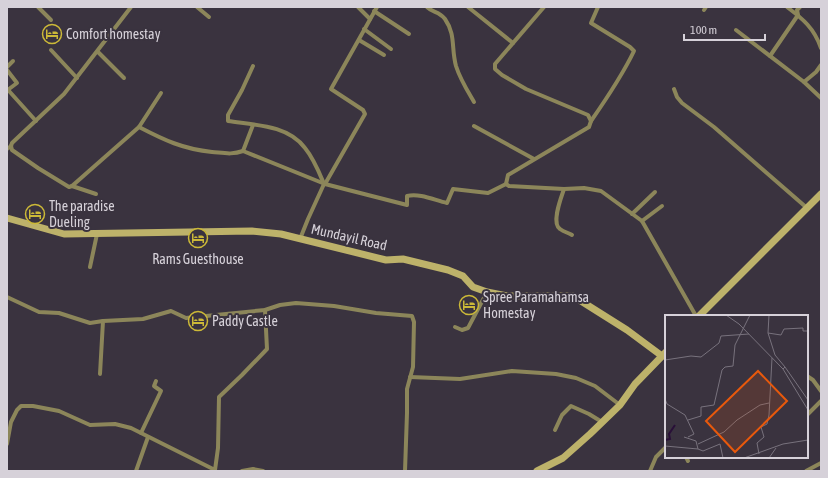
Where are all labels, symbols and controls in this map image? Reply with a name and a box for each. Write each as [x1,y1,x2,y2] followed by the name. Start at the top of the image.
[684,16,765,42] scale bar
[41,23,63,45] hotel icon: Comfort homestay
[690,23,717,37] text: 100 m
[66,26,161,42] place label: Comfort homestay
[49,198,115,230] place label: The paradise Dueling
[24,203,46,225] hotel icon: The paradise Dueling
[309,220,389,254] street label: Mundayil Road
[187,227,209,249] hotel icon: Rams Guesthouse
[152,251,244,267] place label: Rams Guesthouse
[483,289,589,321] place label: Spree Paramahamsa Homestay
[458,294,480,316] hotel icon: Spree Paramahamsa Homestay
[187,310,209,332] hotel icon: Paddy Castle
[212,313,278,329] place label: Paddy Castle
[665,315,808,458] inset map

